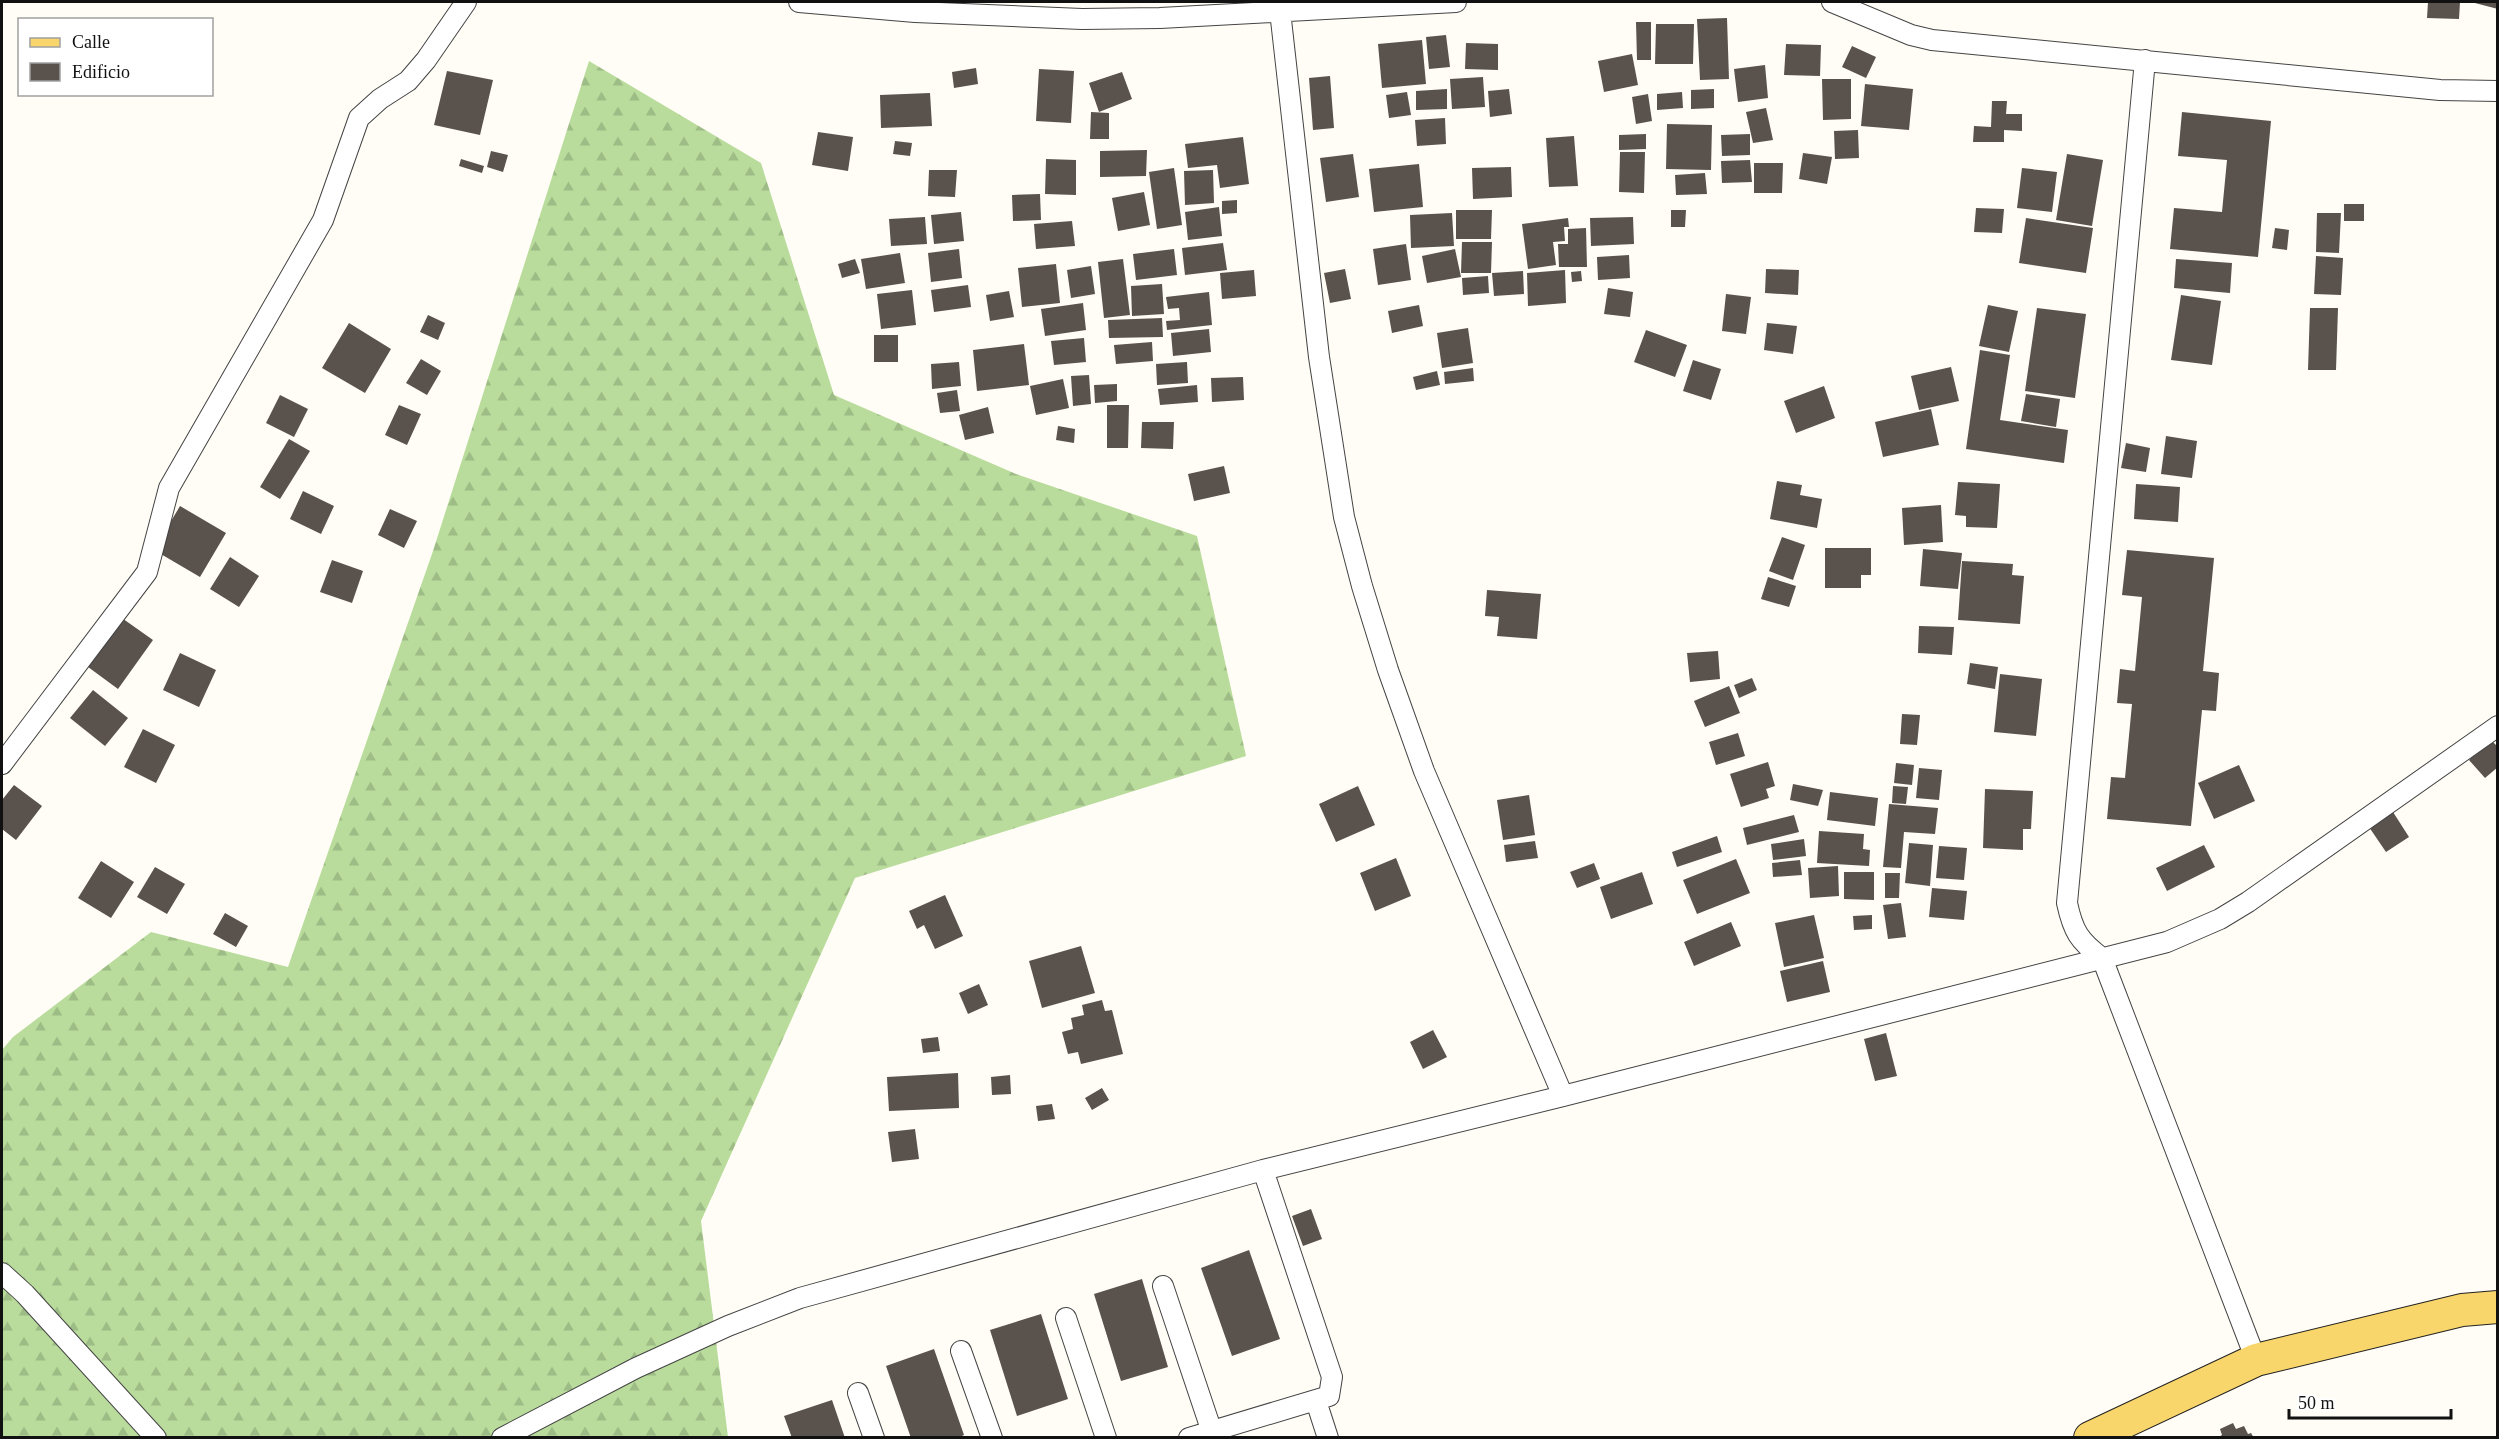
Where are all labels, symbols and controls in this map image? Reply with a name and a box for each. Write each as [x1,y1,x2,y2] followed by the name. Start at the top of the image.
[18,18,213,96] legend
[72,32,110,52] text: Calle
[72,62,130,82] text: Edificio
[2289,1382,2451,1420] scale bar
[2298,1393,2335,1413] text: 50 m

